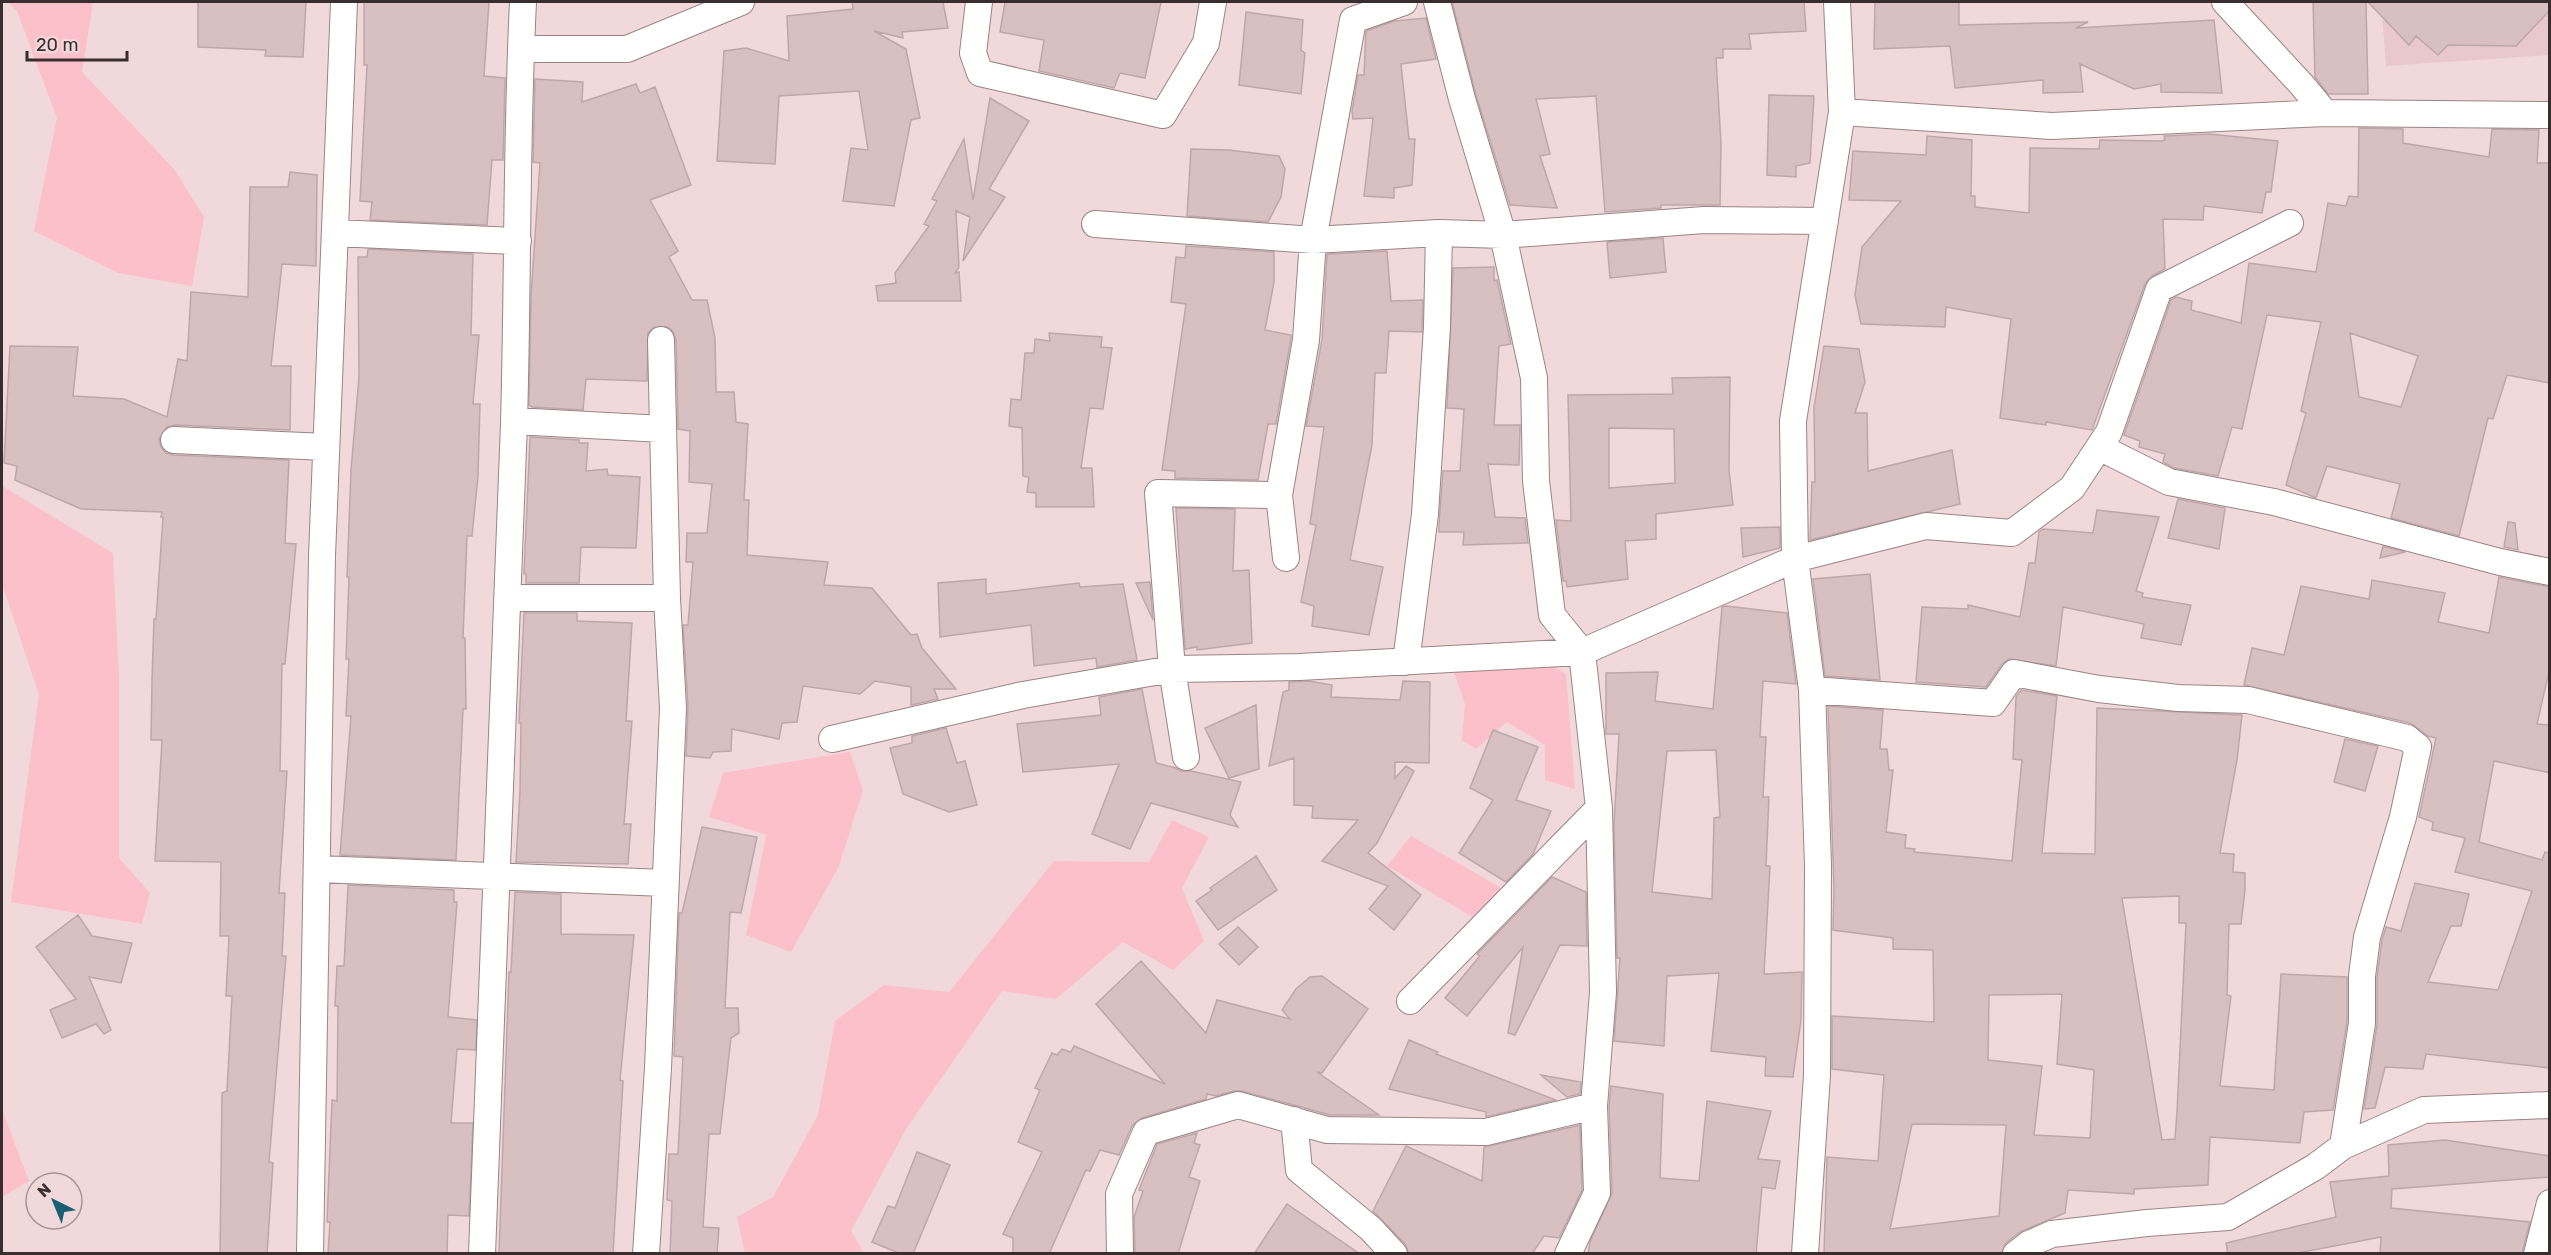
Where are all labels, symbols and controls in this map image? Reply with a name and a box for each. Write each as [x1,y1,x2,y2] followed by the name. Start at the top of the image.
[27,24,128,62] scale bar
[36,34,78,56] text: 20 m
[24,1171,84,1231] north arrow
[33,1180,55,1201] text: N

